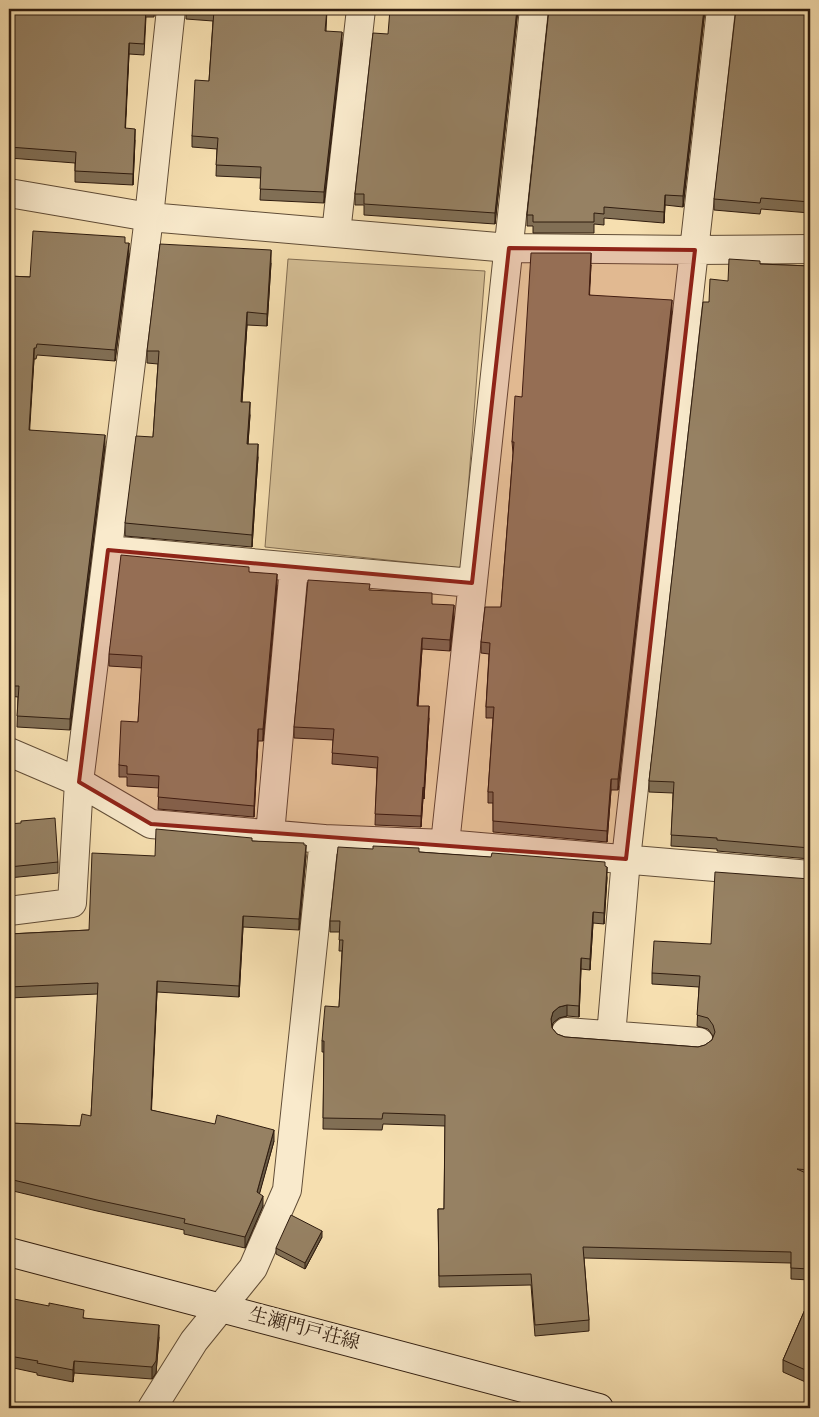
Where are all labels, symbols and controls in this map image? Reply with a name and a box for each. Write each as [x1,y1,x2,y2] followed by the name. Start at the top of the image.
[245,1302,363,1358] street label: 生瀬門戸荘線

